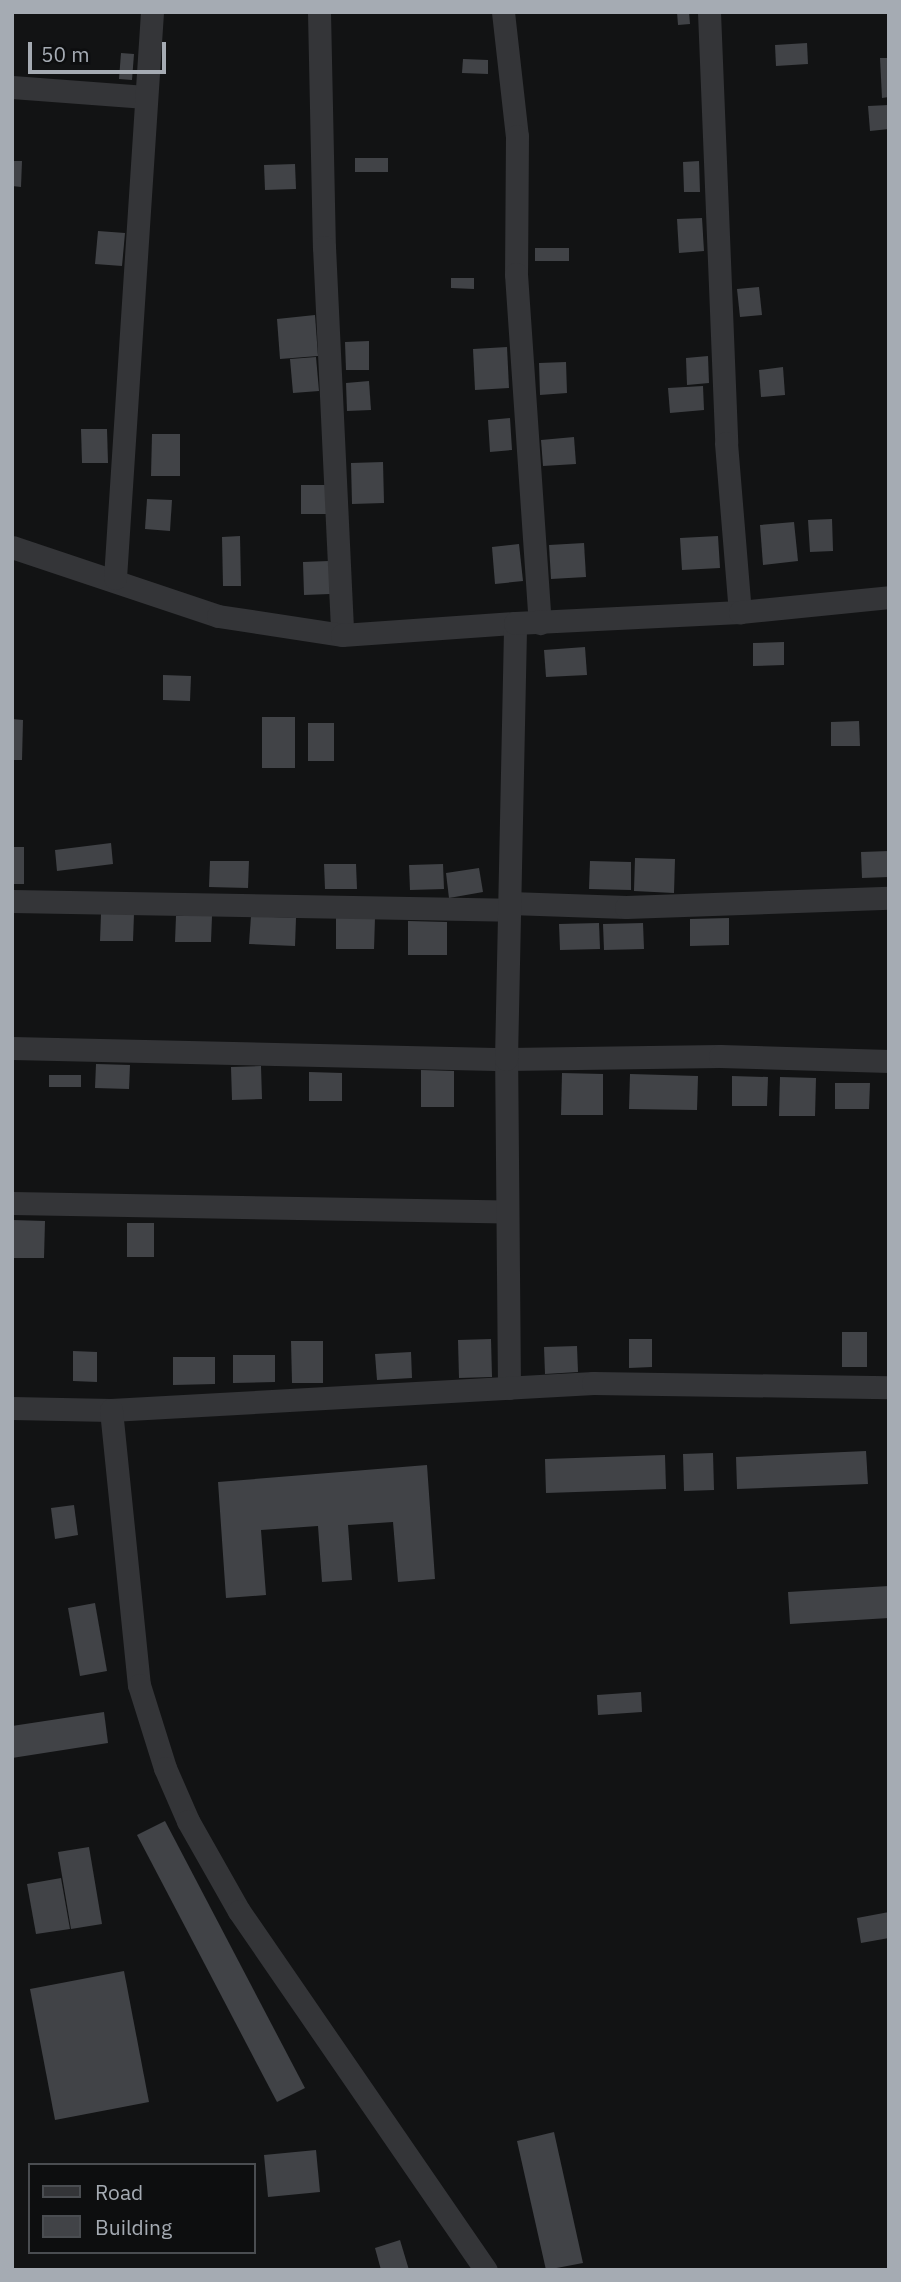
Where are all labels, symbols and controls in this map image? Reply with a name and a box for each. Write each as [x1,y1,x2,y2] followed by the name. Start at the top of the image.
[32,28,170,72] scale bar
[41,40,90,68] text: 50 m
[28,2163,256,2254] legend
[95,2178,143,2206] text: Road
[95,2213,172,2241] text: Building

